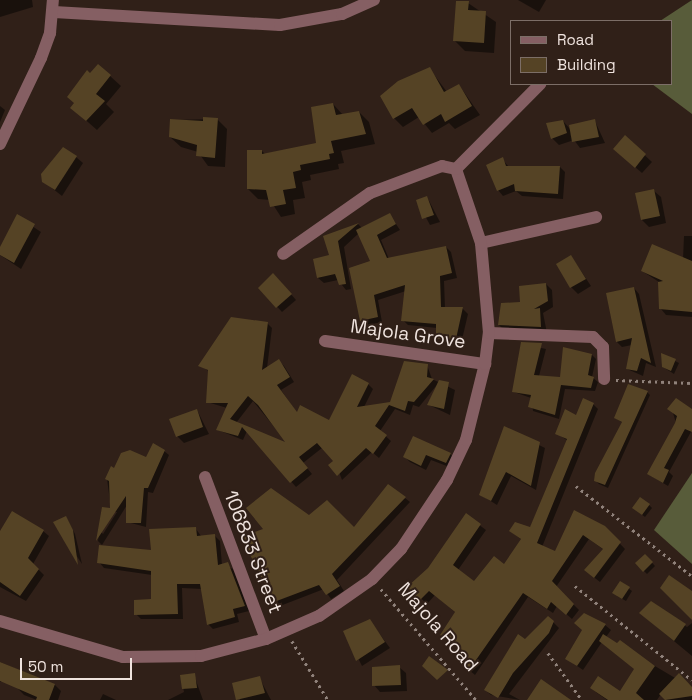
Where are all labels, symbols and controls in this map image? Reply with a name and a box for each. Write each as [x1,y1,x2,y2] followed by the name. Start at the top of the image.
[510,20,672,85] legend
[557,30,594,49] text: Road
[557,55,616,74] text: Building
[349,315,467,353] street label: Majola Grove
[219,487,287,617] street label: 106833 Street
[393,578,483,676] street label: Majola Road
[22,648,135,680] scale bar
[28,657,63,676] text: 50 m

